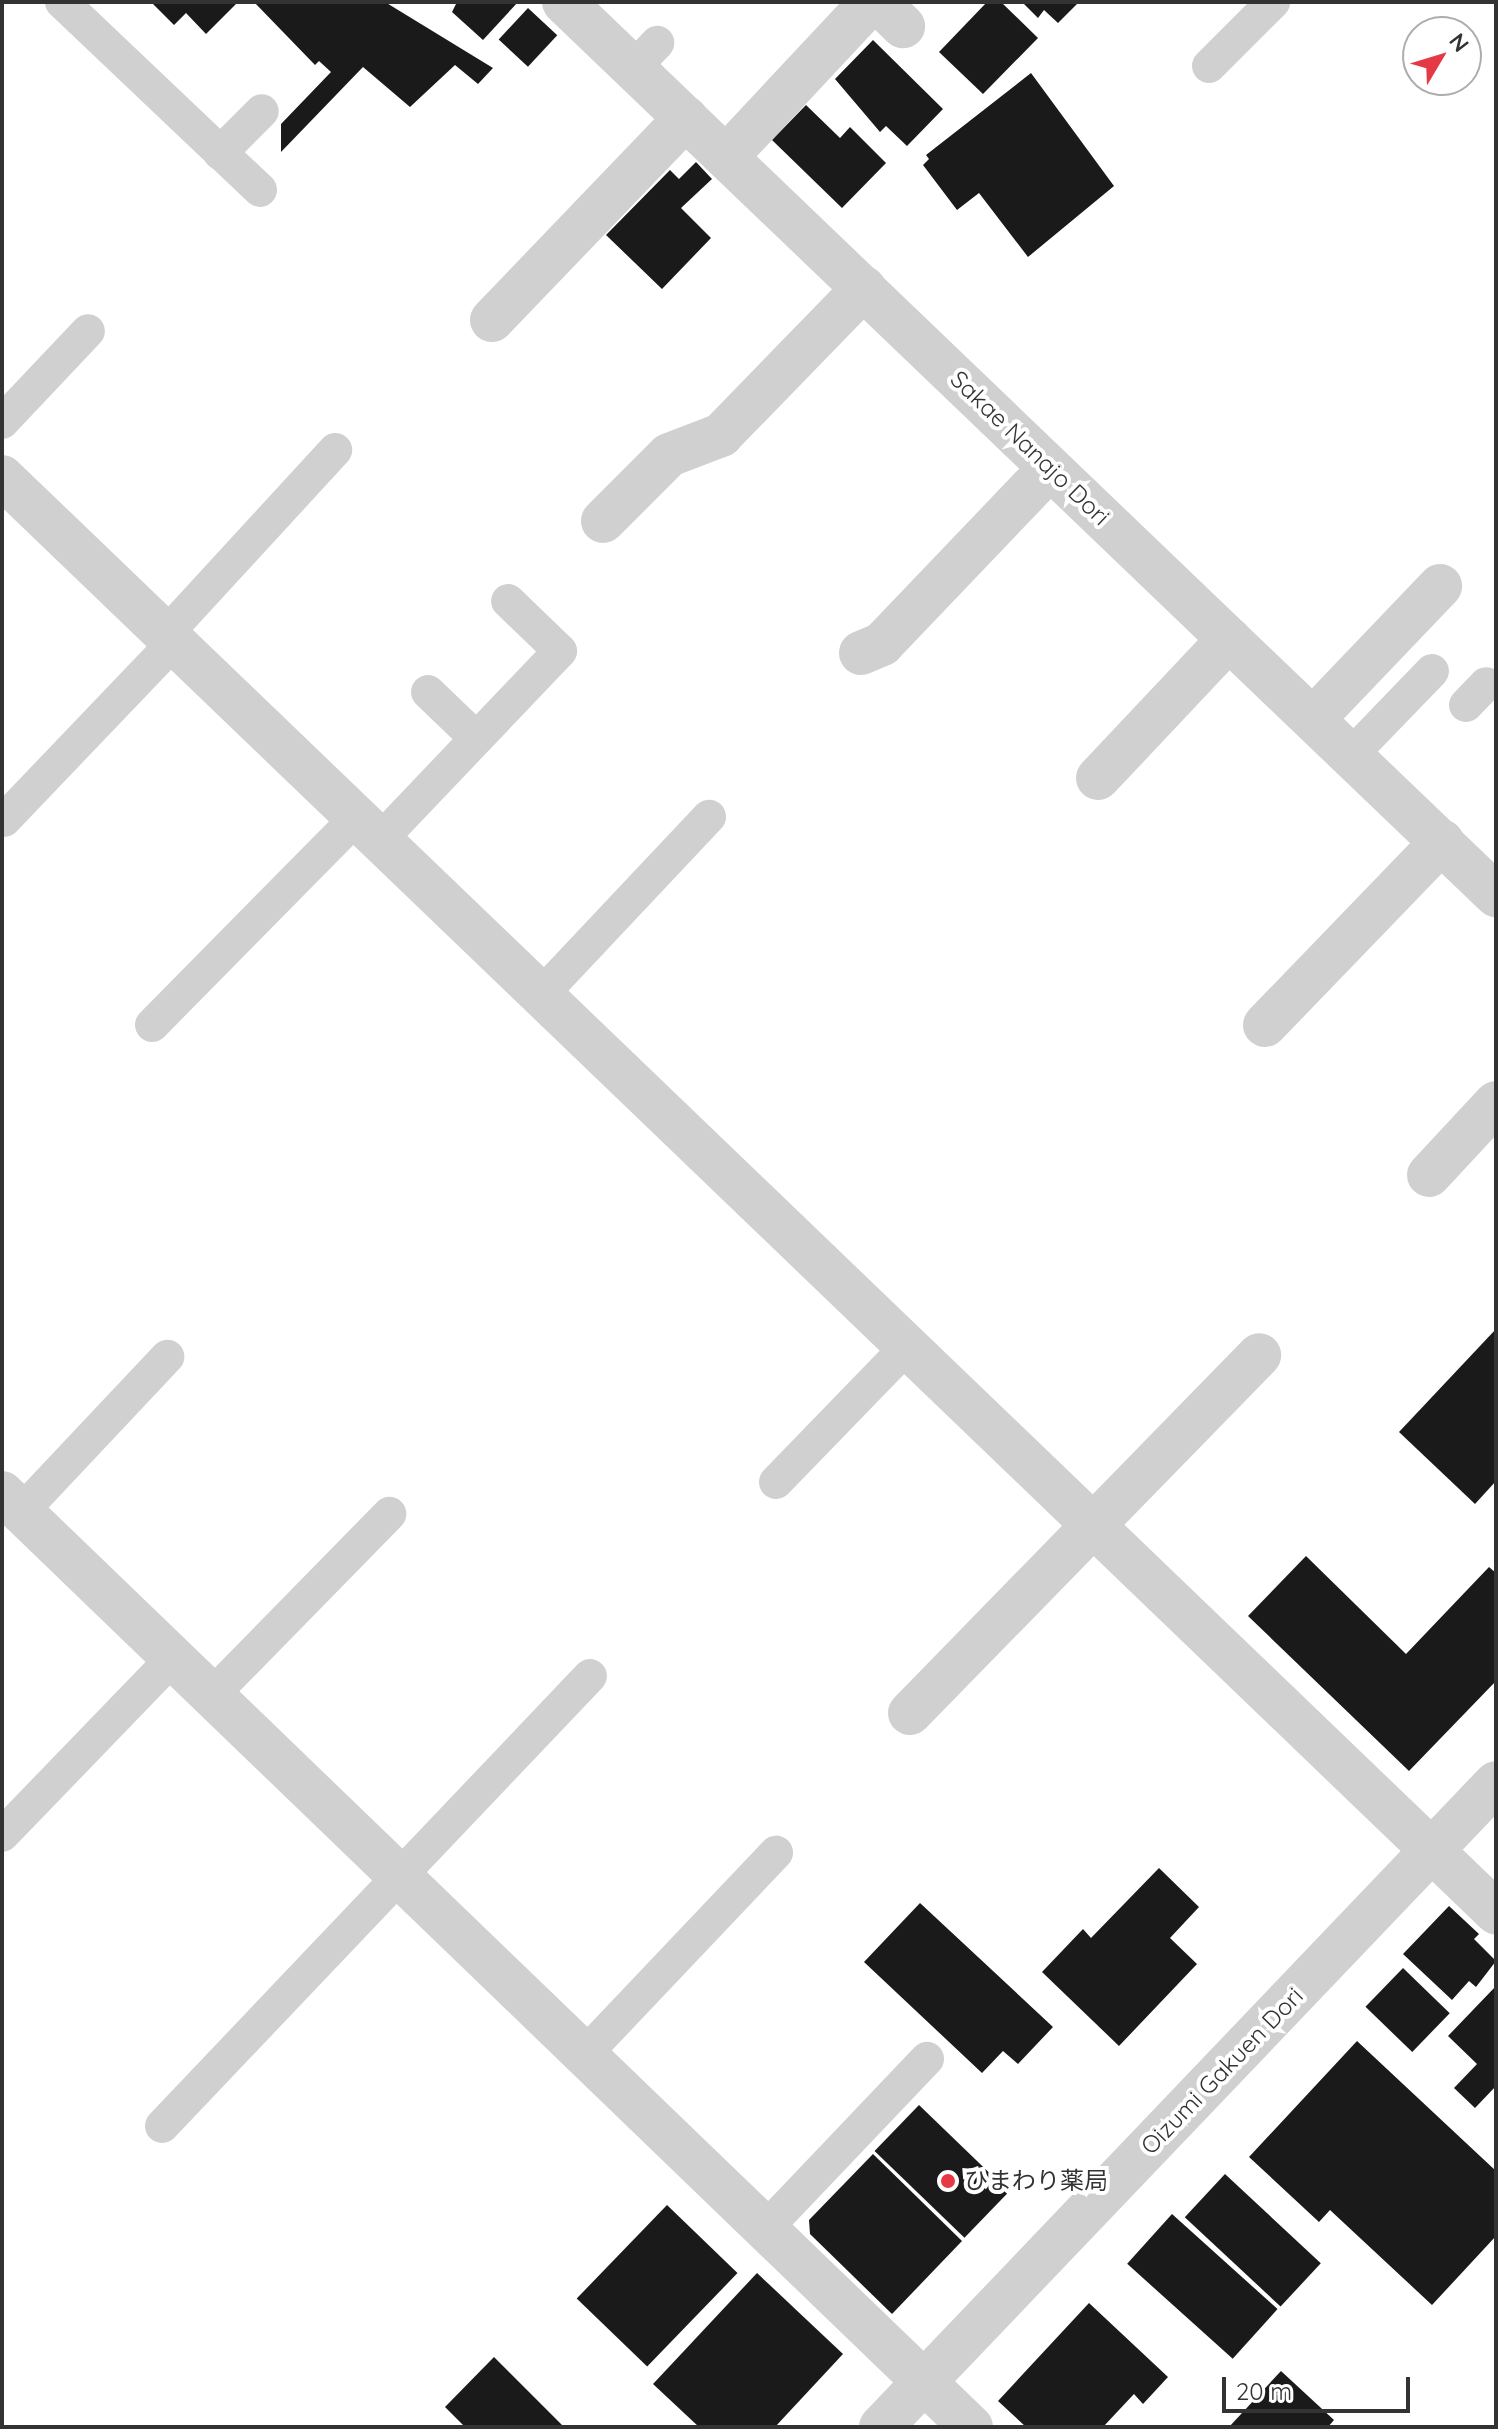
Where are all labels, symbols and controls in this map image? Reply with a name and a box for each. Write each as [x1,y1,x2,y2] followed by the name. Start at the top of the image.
[1402,16,1482,96] north arrow
[1443,27,1475,57] text: N
[945,365,1115,531] street label: Sakae Nanajo Dori
[1135,1982,1309,2160] street label: Oizumi Gakuen Dori
[964,2167,1108,2195] place label: ひまわり薬局
[939,2172,957,2190] marker: ひまわり薬局
[1226,2361,1414,2411] scale bar
[1236,2376,1292,2406] text: 20 m

